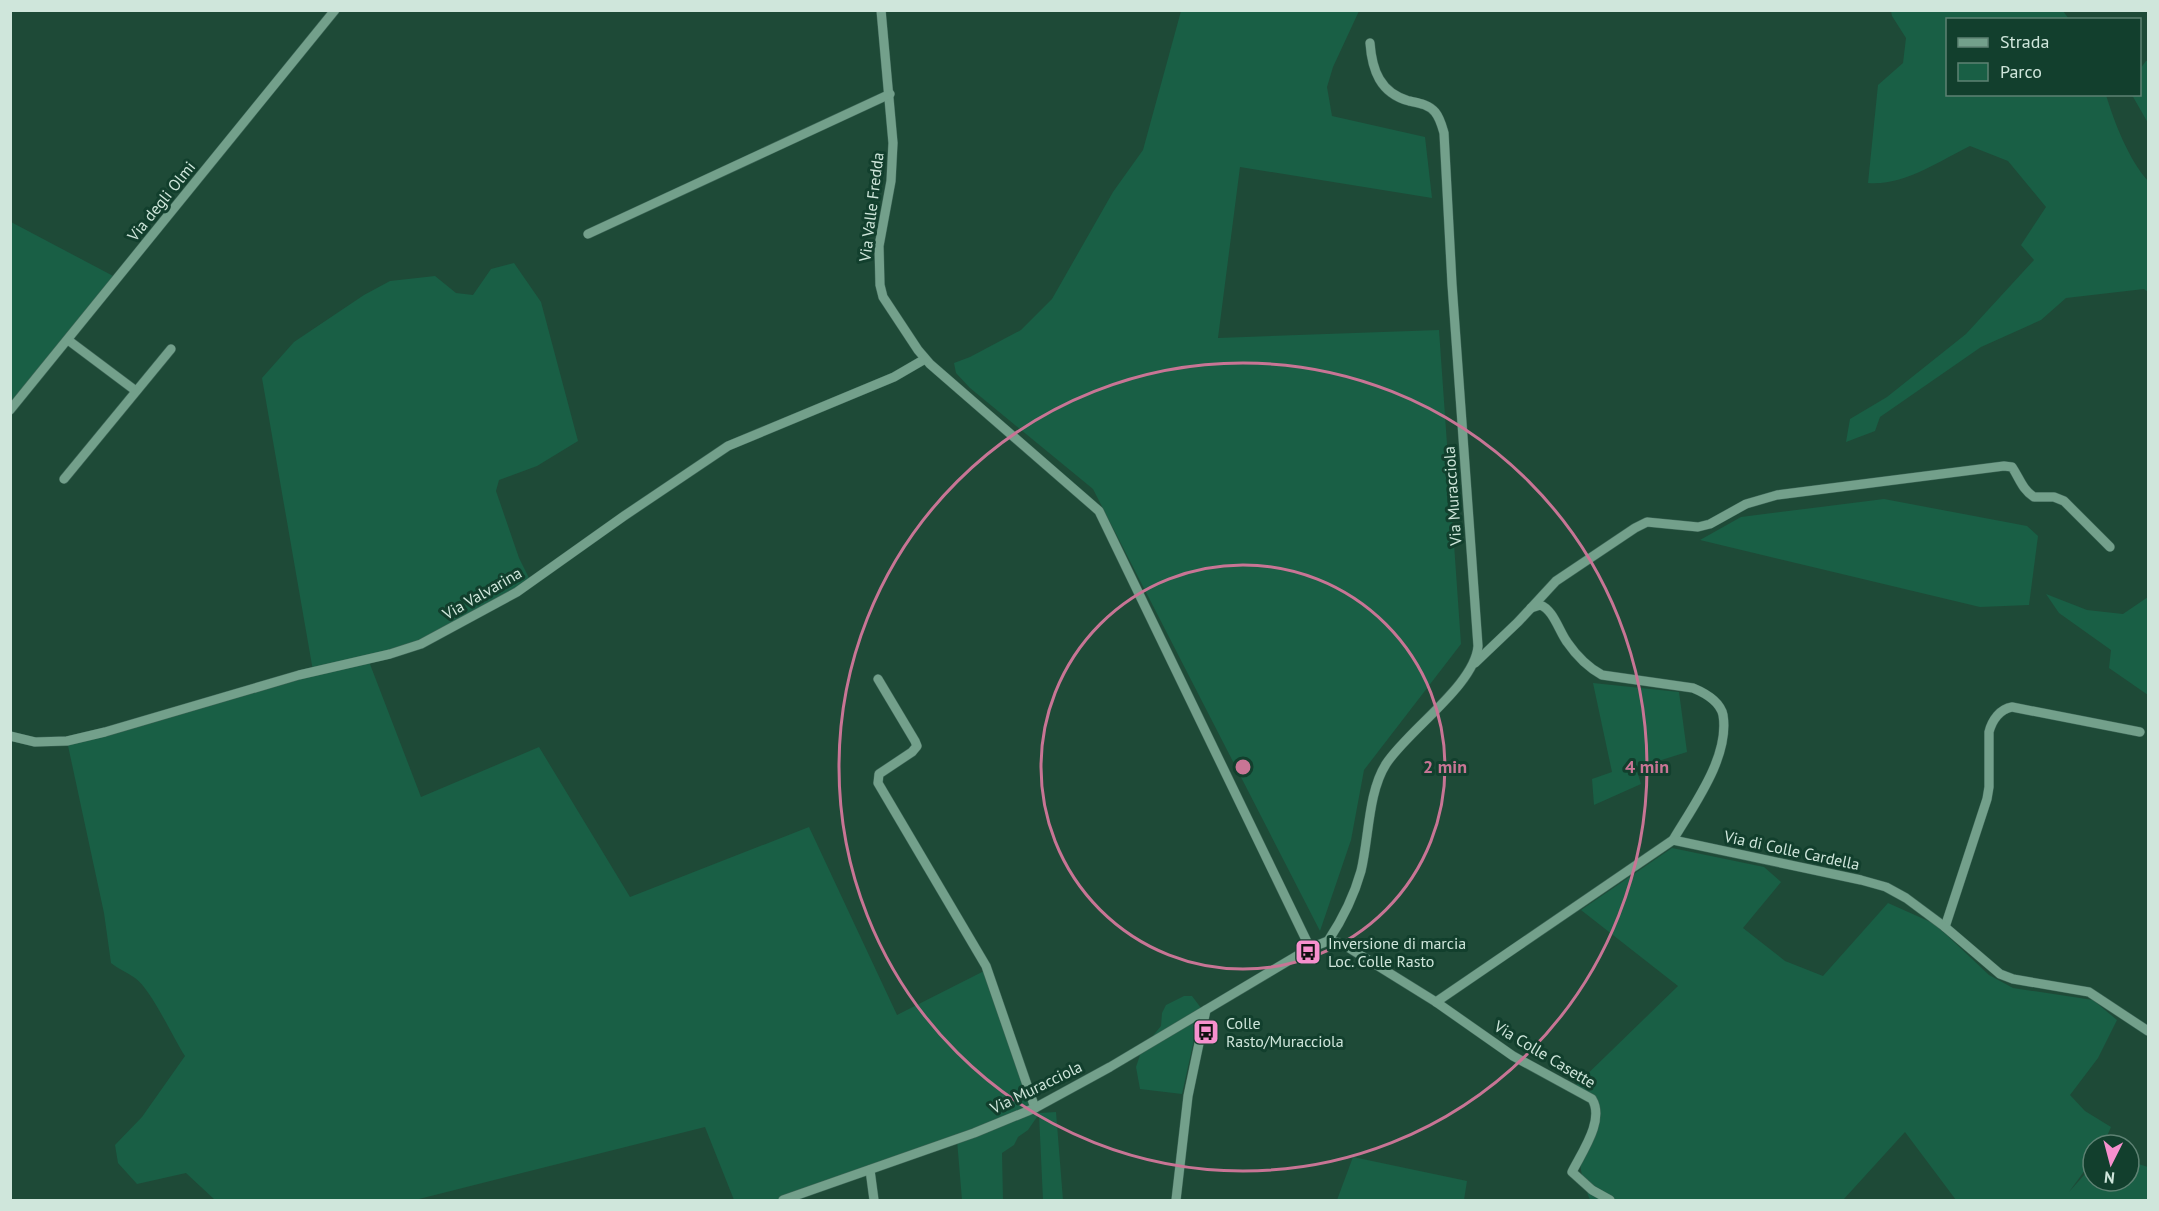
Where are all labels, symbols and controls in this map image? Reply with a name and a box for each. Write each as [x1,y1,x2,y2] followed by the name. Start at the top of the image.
[1946,18,2141,96] legend
[2000,30,2049,53] text: Strada
[2000,60,2042,83] text: Parco
[854,151,888,264] street label: Via Valle Fredda
[122,157,199,246] street label: Via degli Olmi
[1439,446,1466,547] street label: Via Muracciola
[438,562,525,624] street label: Via Valvarina
[1423,755,1467,778] text: 2 min
[1625,755,1669,778] text: 4 min
[1233,757,1253,777] centre of rings
[1721,826,1862,874] street label: Via di Colle Cardella
[1328,933,1466,971] place label: Inversione di marcia Loc. Colle Rasto
[1293,937,1323,967] bus stop icon: Inversione di marcia Loc. Colle Rasto
[1226,1013,1344,1051] place label: Colle Rasto/Muracciola
[1490,1015,1599,1092] street label: Via Colle Casette
[1191,1017,1221,1047] bus stop icon: Colle Rasto/Muracciola
[986,1056,1085,1118] street label: Via Muracciola
[2081,1133,2141,1193] north arrow
[2103,1167,2116,1188] text: N

